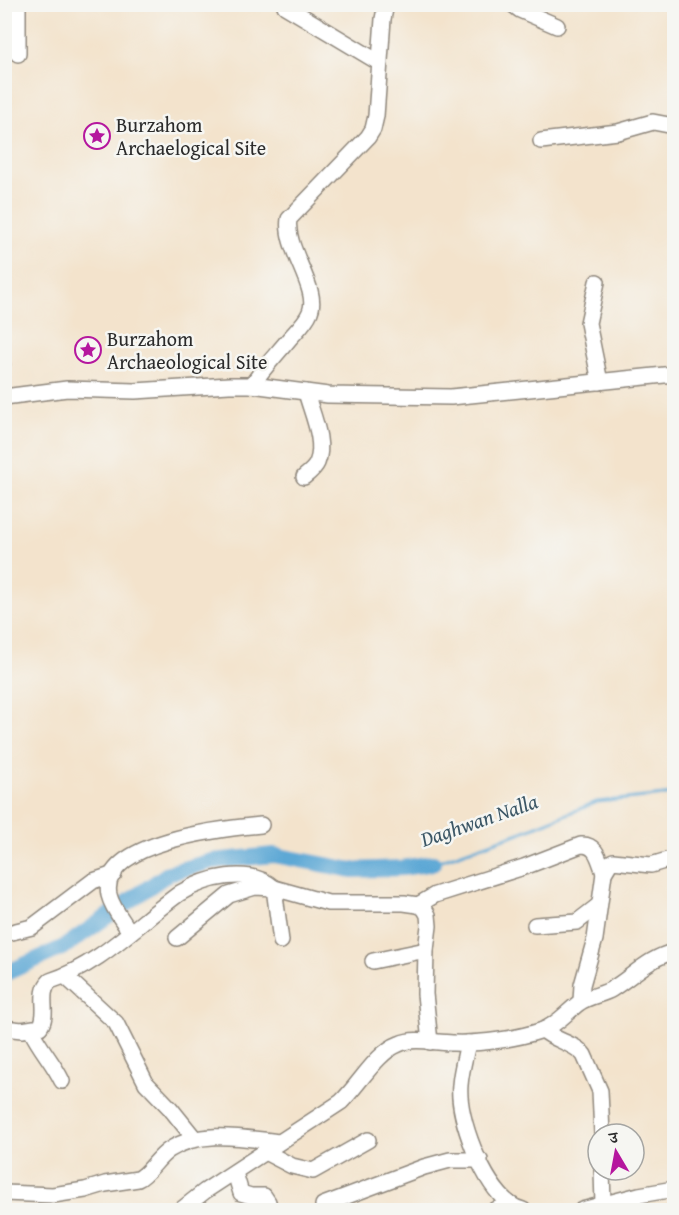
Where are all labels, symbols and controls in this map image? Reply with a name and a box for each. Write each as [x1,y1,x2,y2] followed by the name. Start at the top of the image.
[116,110,266,162] place label: Burzahom Archaelogical Site
[82,121,112,151] place icon: Burzahom Archaelogical Site
[107,324,267,376] place label: Burzahom Archaeological Site
[73,335,103,365] place icon: Burzahom Archaeological Site
[415,785,542,855] water label: Daghwan Nalla
[586,1122,646,1182] north arrow
[606,1124,621,1150] text: उ

